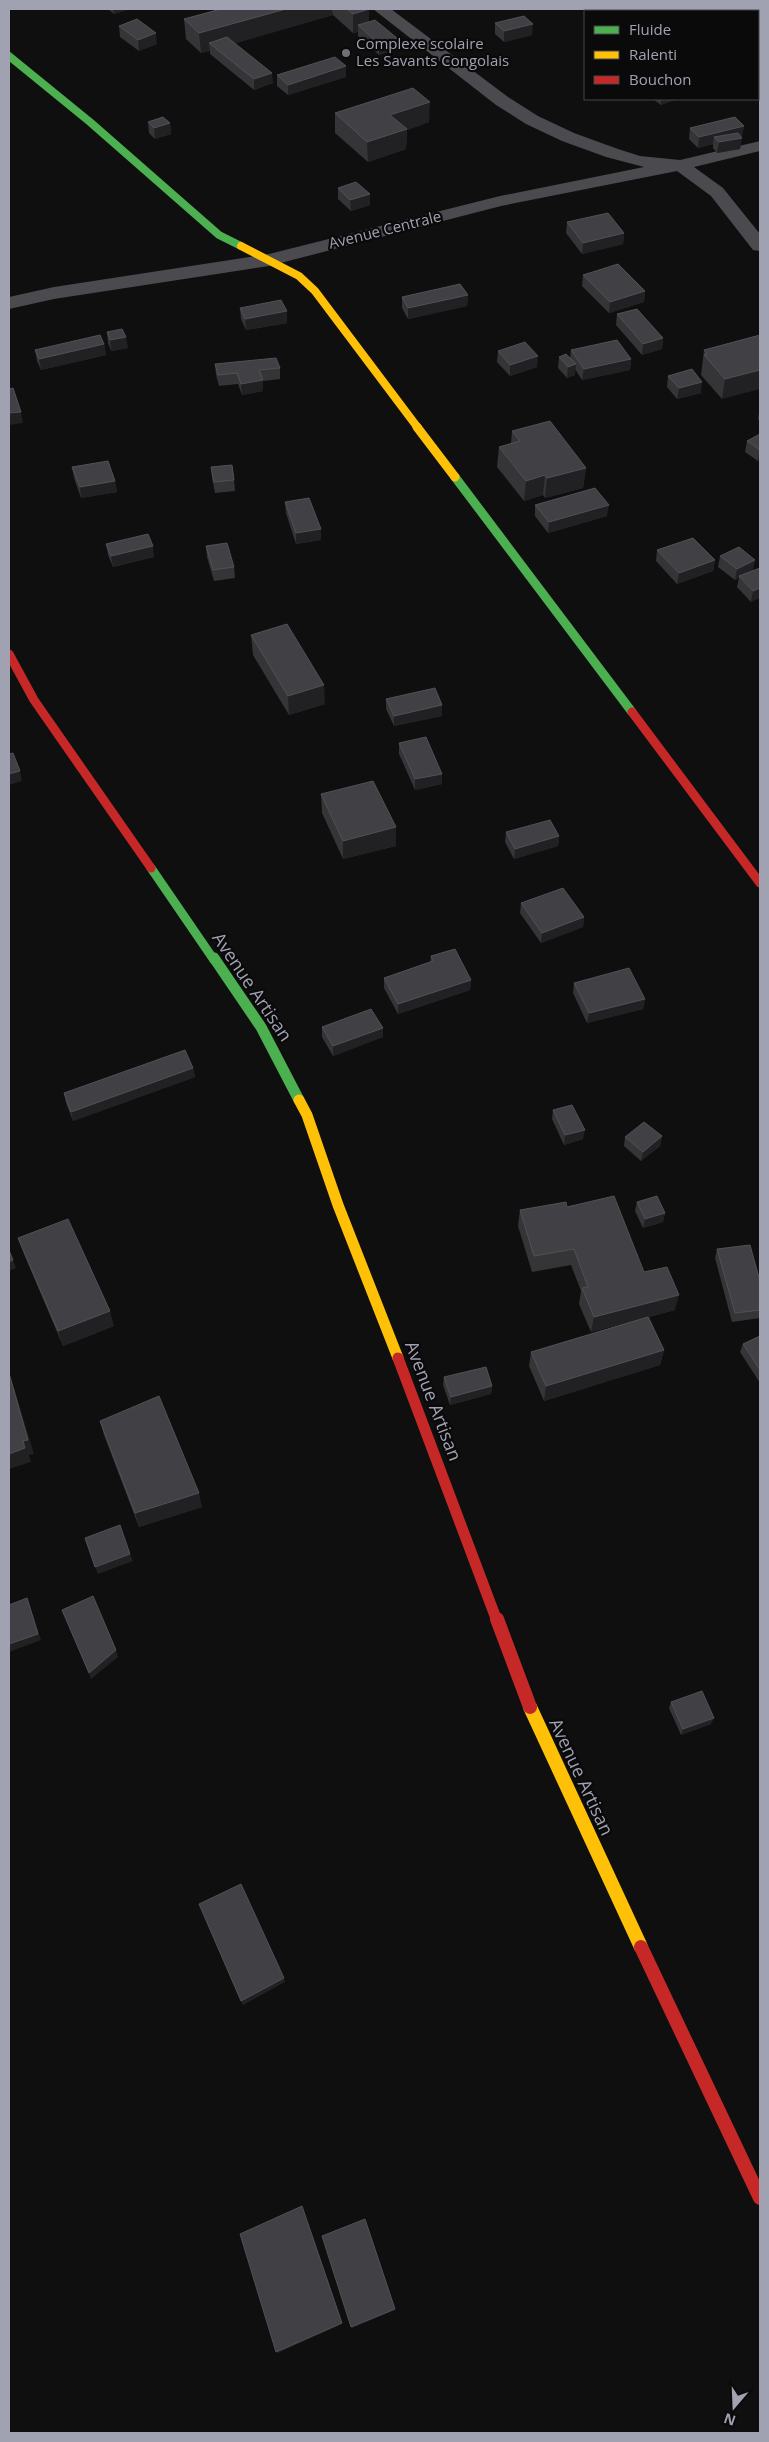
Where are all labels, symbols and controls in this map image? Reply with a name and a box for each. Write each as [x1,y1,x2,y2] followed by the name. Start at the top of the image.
[584,10,759,100] legend
[629,19,671,39] text: Fluide
[356,33,509,70] place label: Complexe scolaire Les Savants Congolais
[629,44,677,64] text: Ralenti
[340,47,352,59] marker: Complexe scolaire Les Savants Congolais
[629,69,692,89] text: Bouchon
[326,205,443,253] street label: Avenue Centrale
[207,927,298,1046] street label: Avenue Artisan
[400,1337,468,1464] street label: Avenue Artisan
[544,1714,620,1839] street label: Avenue Artisan
[709,2382,759,2432] north arrow
[721,2409,738,2431] text: N

